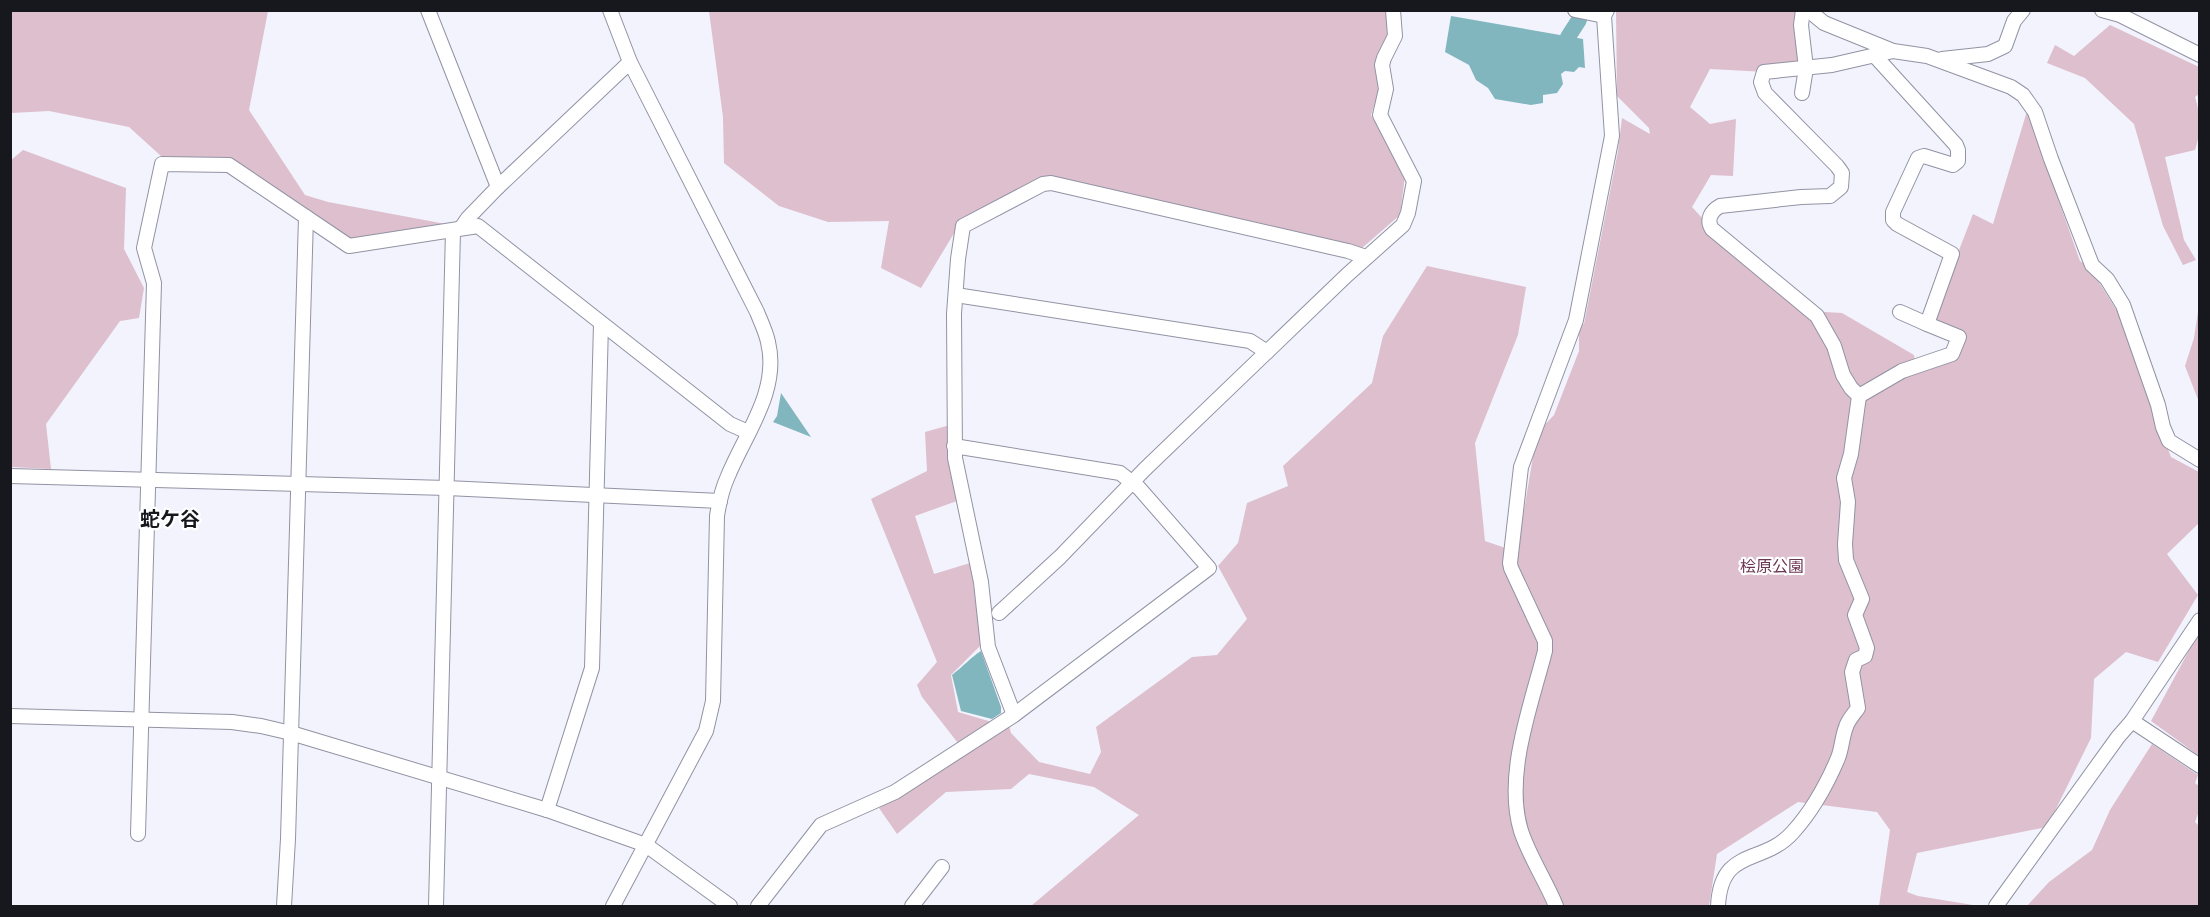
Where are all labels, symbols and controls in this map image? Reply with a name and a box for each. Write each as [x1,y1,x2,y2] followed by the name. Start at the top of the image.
[140,509,200,530] district label: 蛇ケ谷
[1740,558,1804,575] park label: 桧原公園

